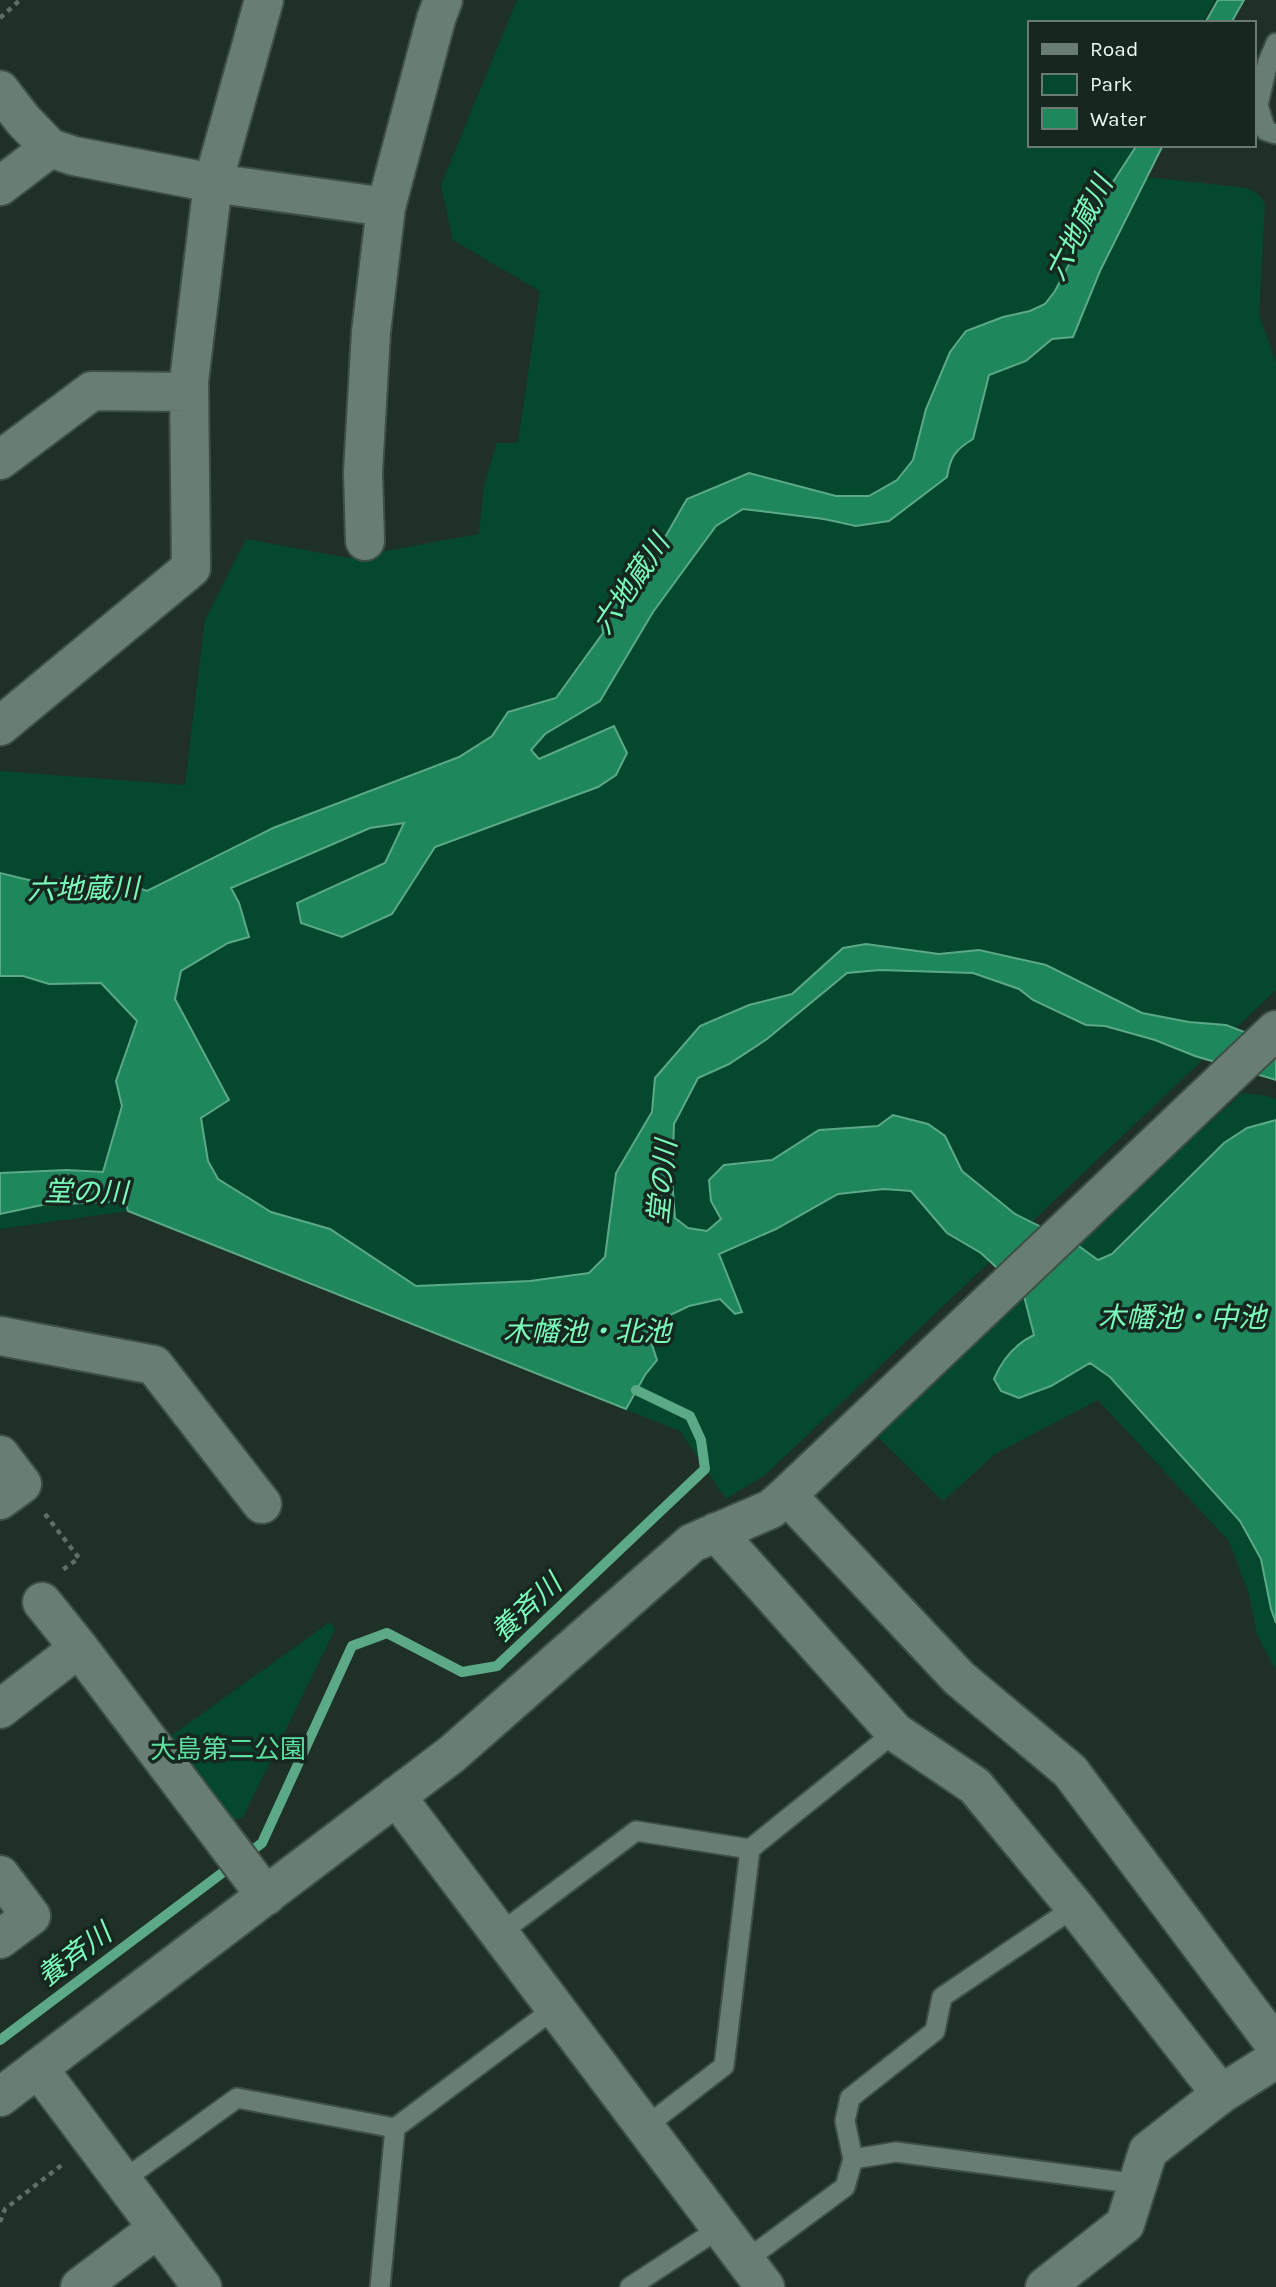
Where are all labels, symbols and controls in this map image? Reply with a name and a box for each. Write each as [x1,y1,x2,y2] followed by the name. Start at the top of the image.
[1028,21,1255,147] legend
[1090,37,1138,61] text: Road
[1090,72,1133,96] text: Park
[1090,107,1146,131] text: Water
[1039,168,1120,285] water label: 六地蔵川
[586,526,678,640] water label: 六地蔵川
[27,871,142,906] water label: 六地蔵川
[641,1136,683,1226] water label: 堂の川
[44,1175,131,1209] water label: 堂の川
[1098,1301,1269,1334] water label: 木幡池・中池
[503,1315,674,1348] water label: 木幡池・北池
[484,1565,570,1649] water label: 養斉川
[150,1734,306,1765] park label: 大島第二公園
[31,1915,120,1993] water label: 養斉川

